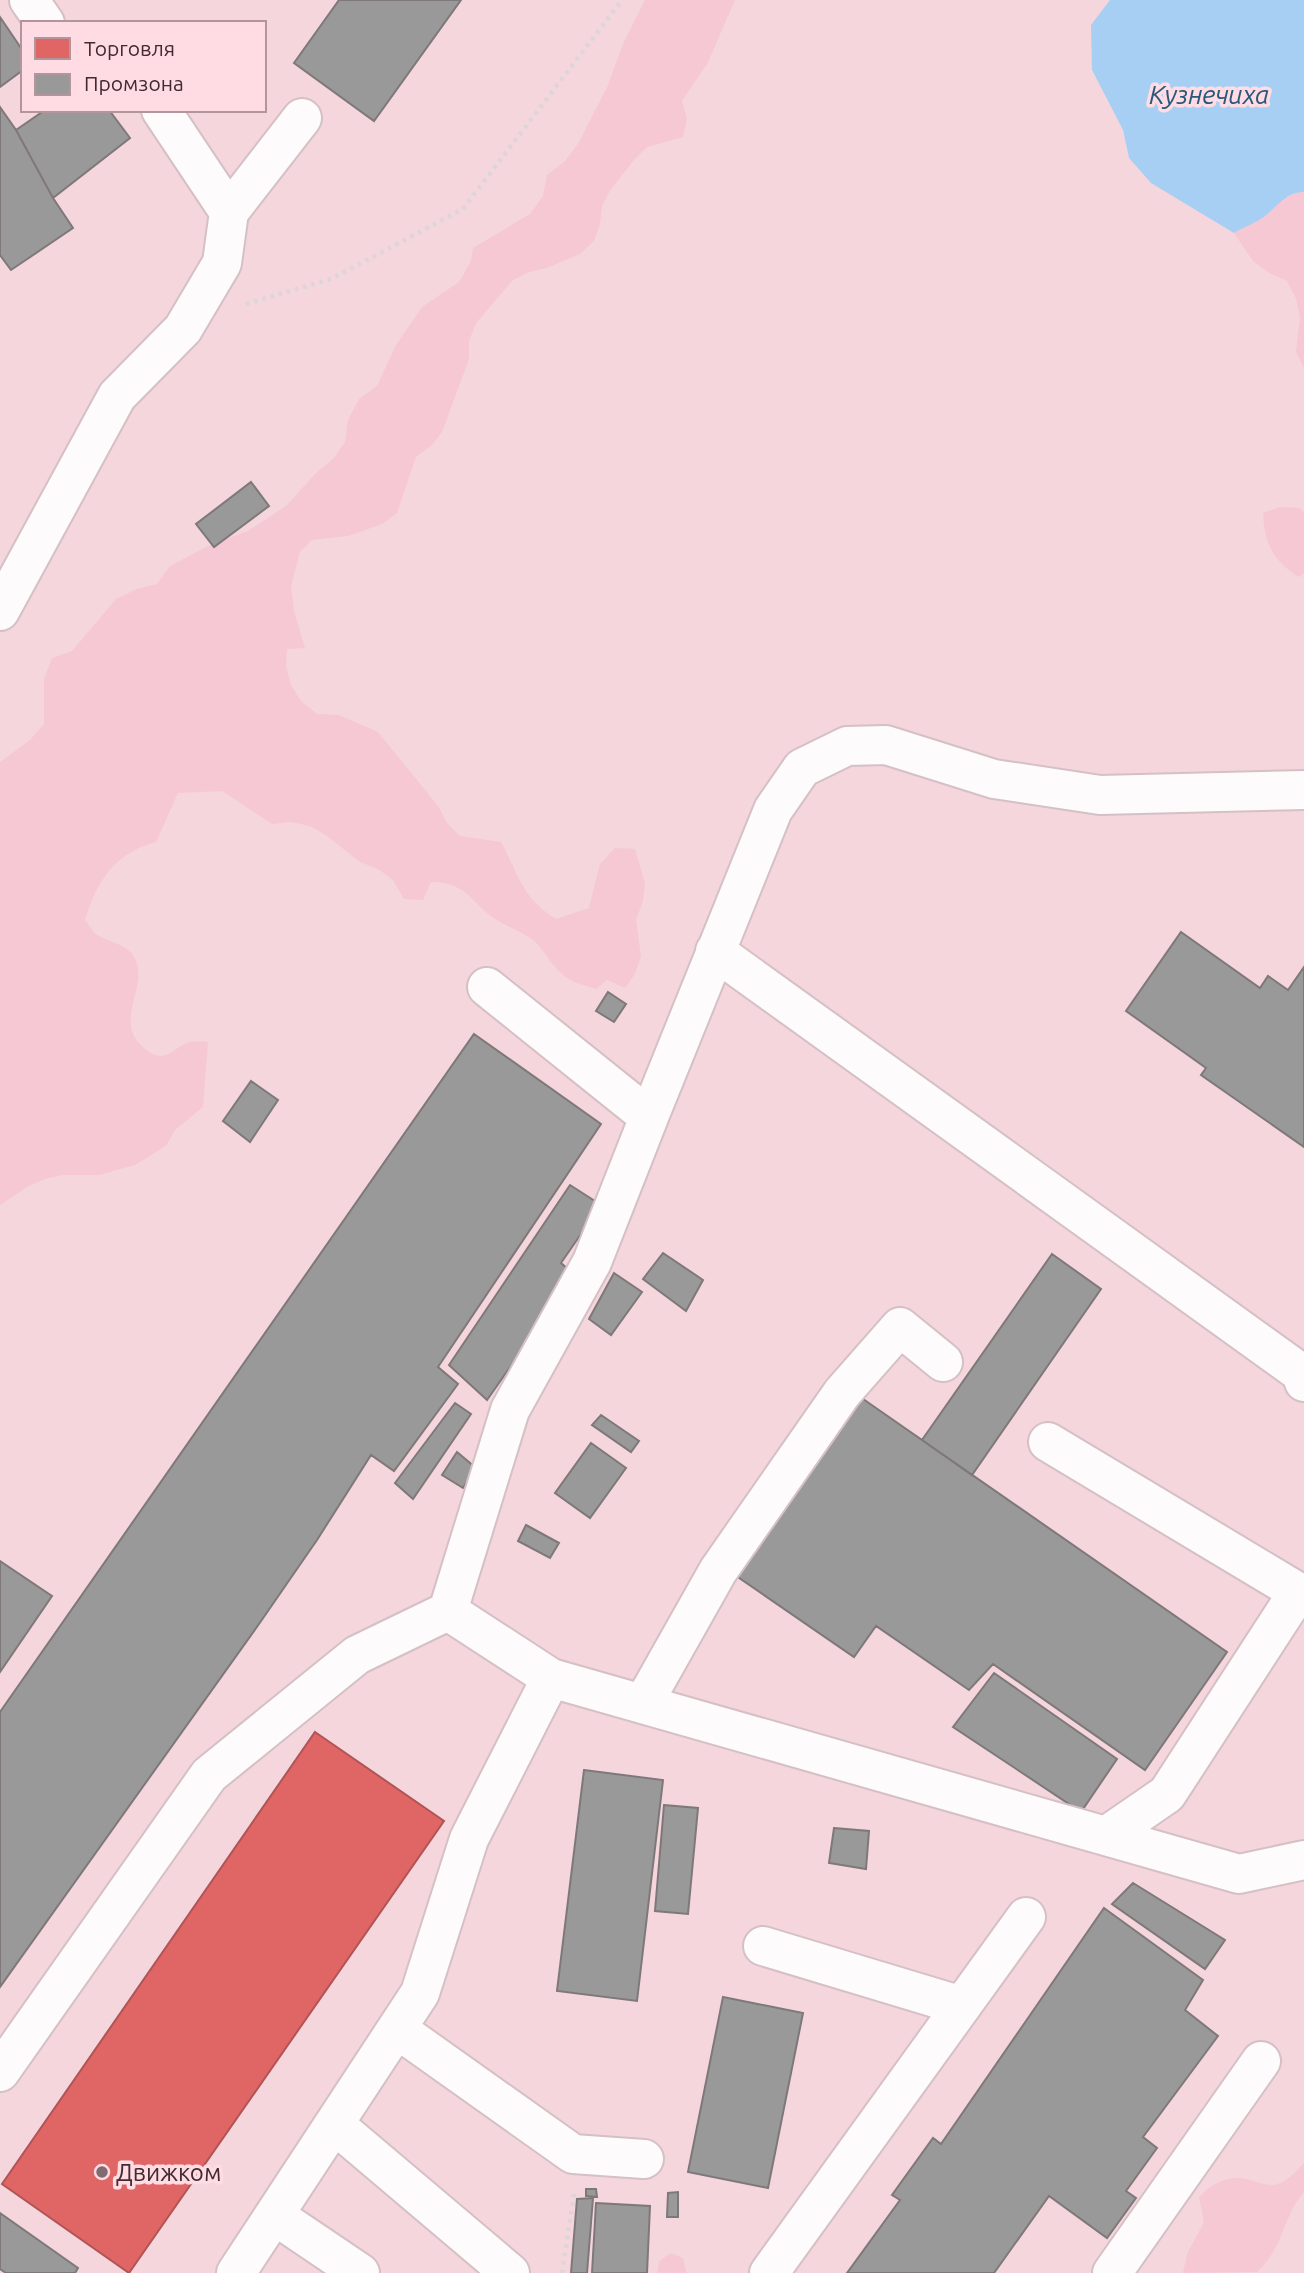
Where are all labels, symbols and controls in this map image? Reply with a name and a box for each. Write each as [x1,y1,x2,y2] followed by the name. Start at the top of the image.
[21,21,266,112] legend
[84,36,175,60] text: Торговля
[84,71,184,95] text: Промзона
[1149,80,1269,109] water label: Кузнечиха
[116,2159,221,2186] place label: Движком
[94,2164,110,2180] marker: Движком

